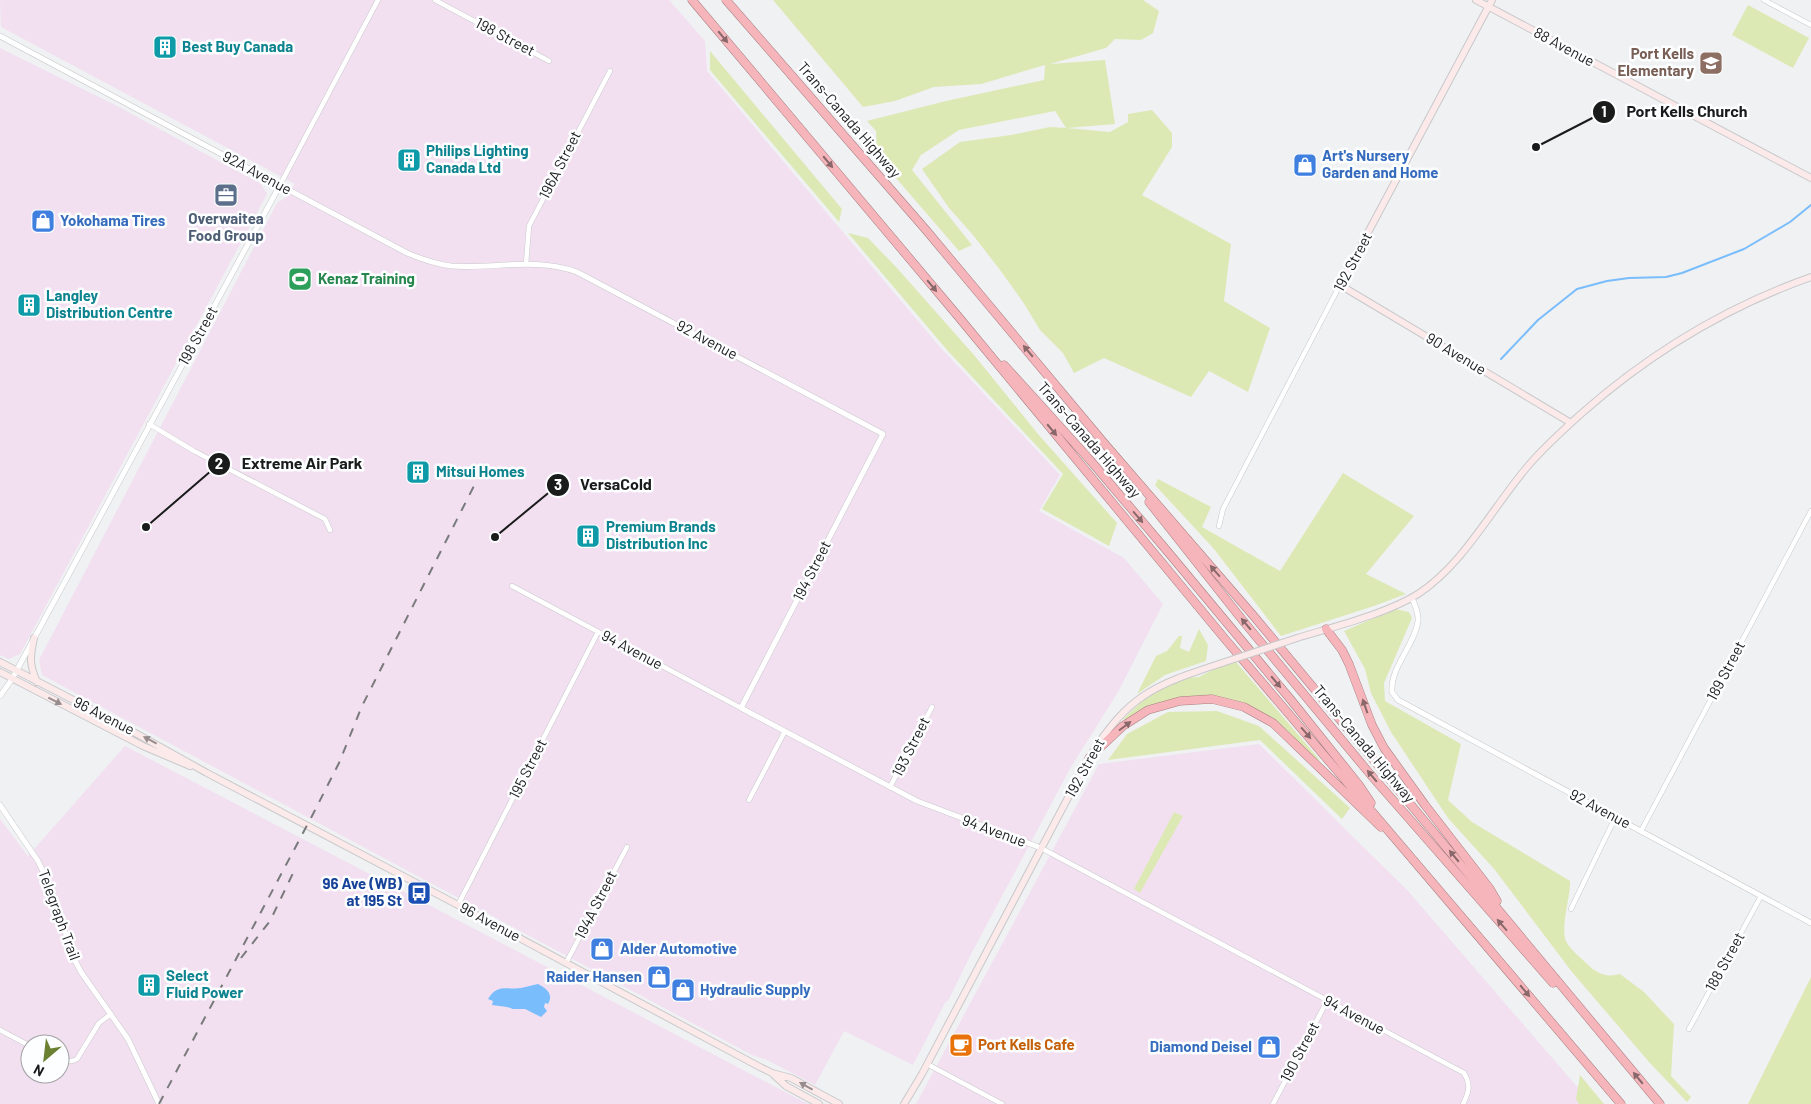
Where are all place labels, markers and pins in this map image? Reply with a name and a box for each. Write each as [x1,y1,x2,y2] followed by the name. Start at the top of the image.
[152,34,178,60] building icon: Best Buy Canada
[182,37,293,55] place label: Best Buy Canada
[1617,44,1694,79] place label: Port Kells Elementary
[1698,50,1724,76] school or university icon: Port Kells Elementary
[1591,96,1757,127] callout: Port Kells Church
[426,141,529,176] place label: Philips Lighting Canada Ltd
[1322,146,1439,181] place label: Art's Nursery Garden and Home
[396,147,422,173] building icon: Philips Lighting Canada Ltd
[1292,152,1318,178] shop icon: Art's Nursery Garden and Home
[213,182,239,208] office icon: Overwaitea Food Group
[30,208,56,234] shop icon: Yokohama Tires
[188,209,264,244] place label: Overwaitea Food Group
[60,211,166,229] place label: Yokohama Tires
[287,266,313,292] sports icon: Kenaz Training
[318,269,415,287] place label: Kenaz Training
[46,286,173,321] place label: Langley Distribution Centre
[16,292,42,318] building icon: Langley Distribution Centre
[206,448,372,479] callout: Extreme Air Park
[405,459,431,485] building icon: Mitsui Homes
[436,462,525,480] place label: Mitsui Homes
[545,469,662,500] callout: VersaCold
[606,517,716,552] place label: Premium Brands Distribution Inc
[575,523,601,549] building icon: Premium Brands Distribution Inc
[322,874,403,909] place label: 96 Ave (WB) at 195 St
[406,880,432,906] bus stop icon: 96 Ave (WB) at 195 St
[589,936,615,962] shop icon: Alder Automotive
[620,939,737,957] place label: Alder Automotive
[646,964,672,990] shop icon: Raider Hansen
[166,966,243,1001] place label: Select Fluid Power
[546,967,642,985] place label: Raider Hansen
[136,972,162,998] building icon: Select Fluid Power
[670,977,696,1003] shop icon: Hydraulic Supply
[700,980,811,998] place label: Hydraulic Supply
[948,1032,974,1058] cafe icon: Port Kells Cafe
[1256,1034,1282,1060] shop icon: Diamond Deisel
[978,1035,1075,1053] place label: Port Kells Cafe
[1150,1037,1252,1055] place label: Diamond Deisel

